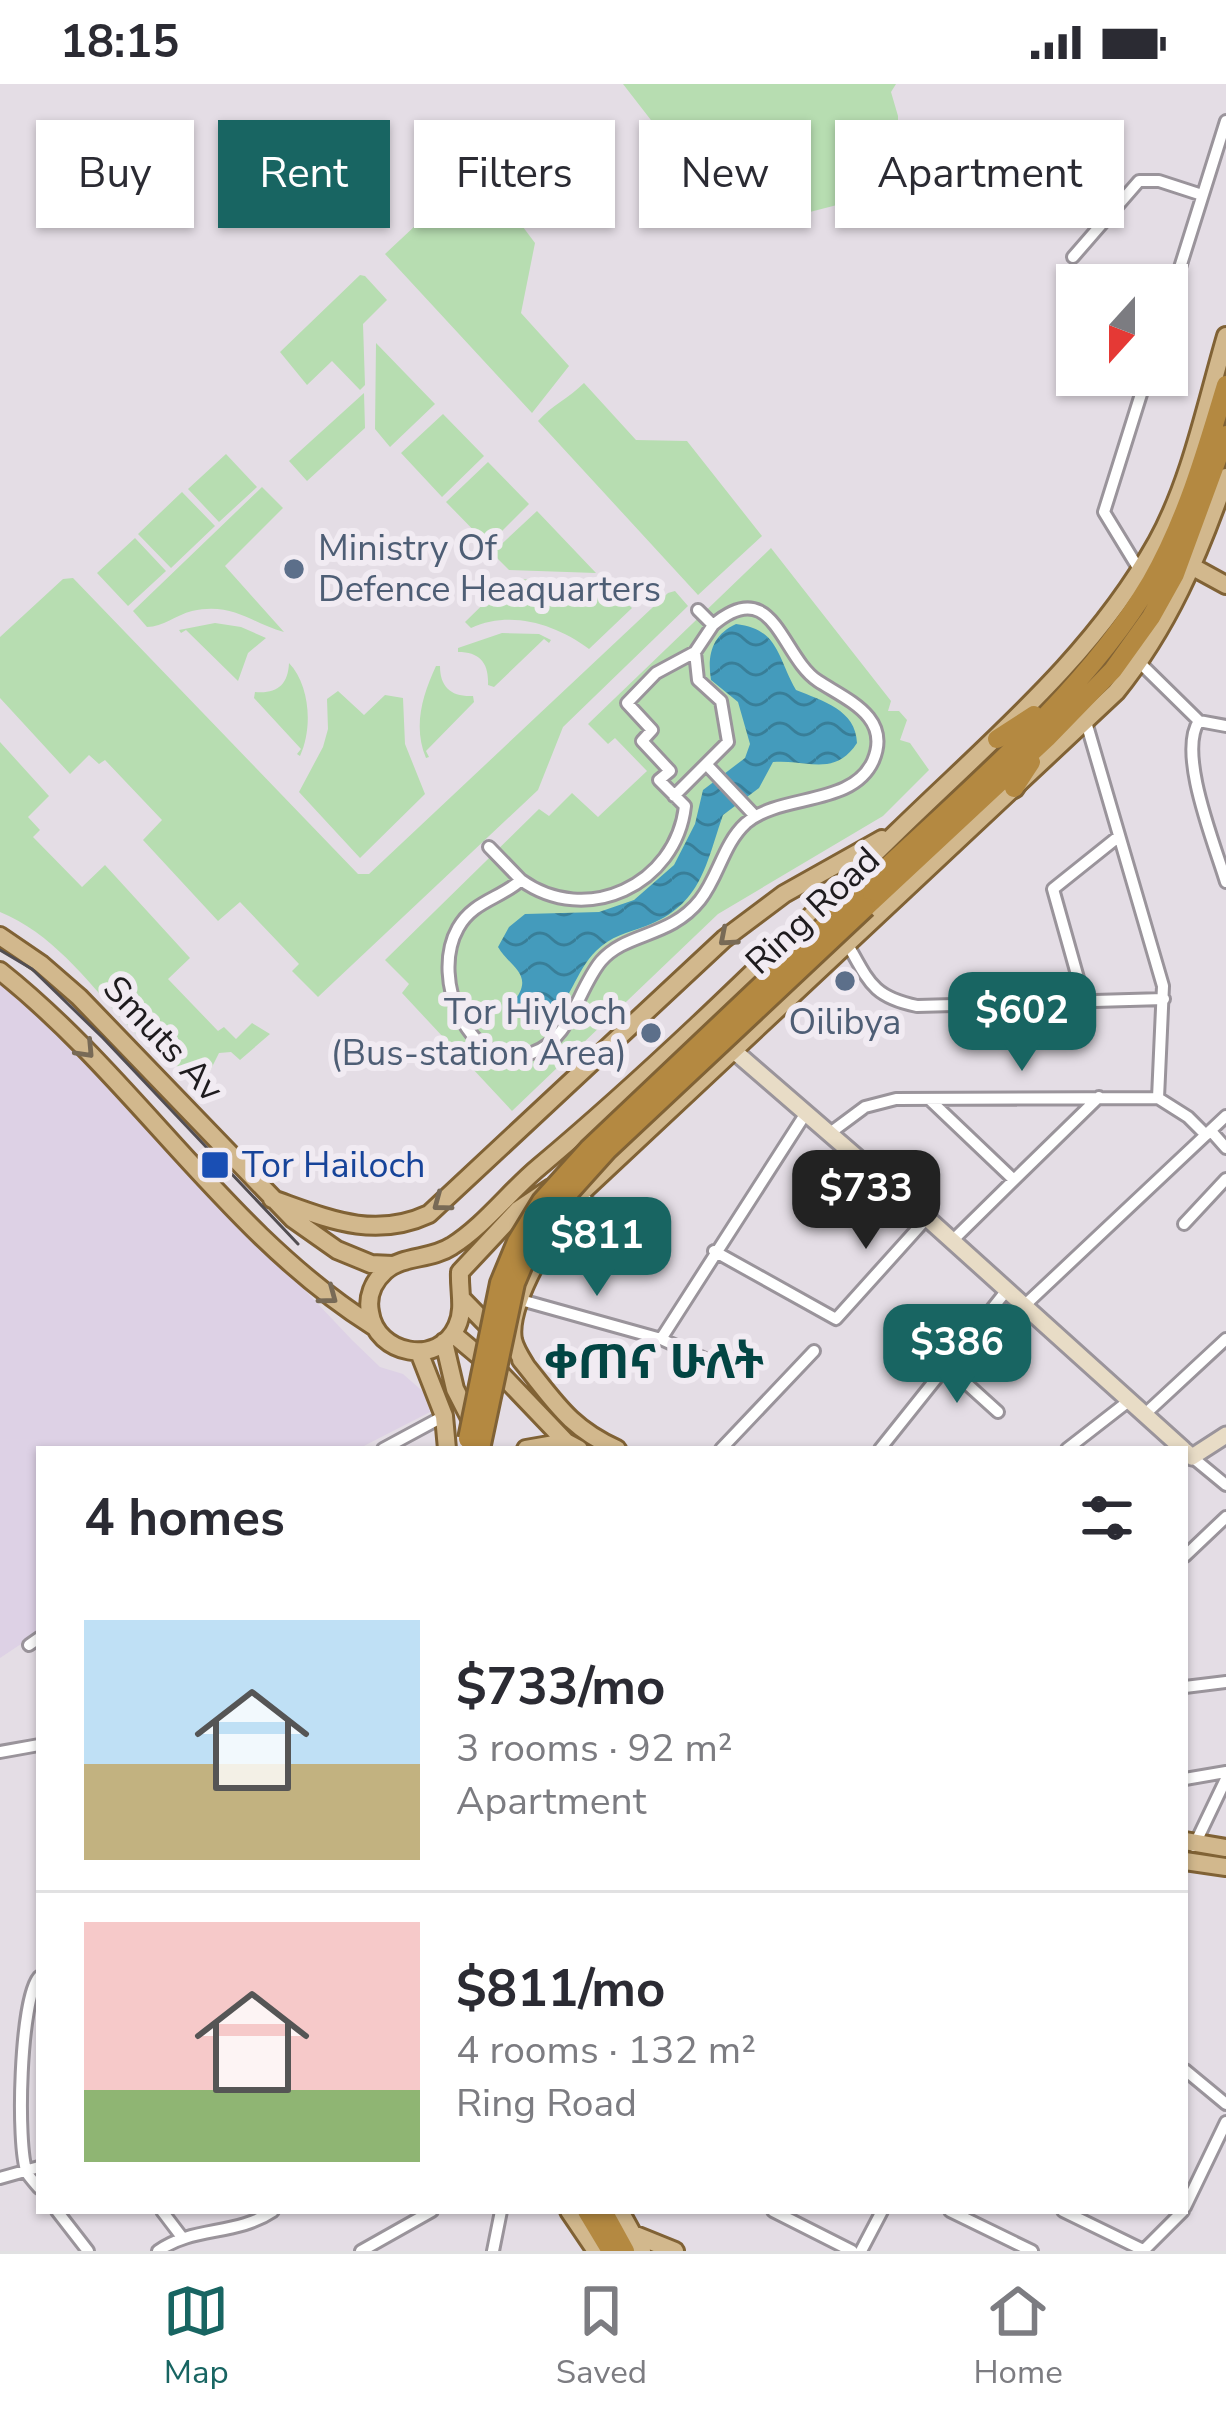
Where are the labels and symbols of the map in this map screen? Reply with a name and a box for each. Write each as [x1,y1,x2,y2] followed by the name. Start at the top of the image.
[1056,264,1188,396] north arrow
[318,524,661,614] place label: Ministry Of Defence Heaquarters
[281,556,307,582] marker: Ministry Of Defence Heaquarters
[735,836,891,986] street label: Ring Road
[719,924,741,945] one-way arrow
[92,965,234,1113] street label: Smuts Av
[832,968,858,994] marker: Oilibya
[951,972,1093,1074] pin: $602
[330,988,627,1078] place label: Tor Hiyloch (Bus-station Area)
[789,998,901,1047] place label: Oilibya
[638,1020,664,1046] marker: Tor Hiyloch (Bus-station Area)
[72,1036,94,1057] one-way arrow
[242,1141,426,1190] place label: Tor Hailoch
[199,1149,231,1181] marker: Tor Hailoch
[795,1150,937,1252] pin: $733
[433,1189,455,1211] one-way arrow
[526,1197,668,1299] pin: $811
[316,1282,337,1304] one-way arrow
[886,1304,1028,1406] pin: $386
[544,1329,764,1395] district label: ቀጠና ሁለት

